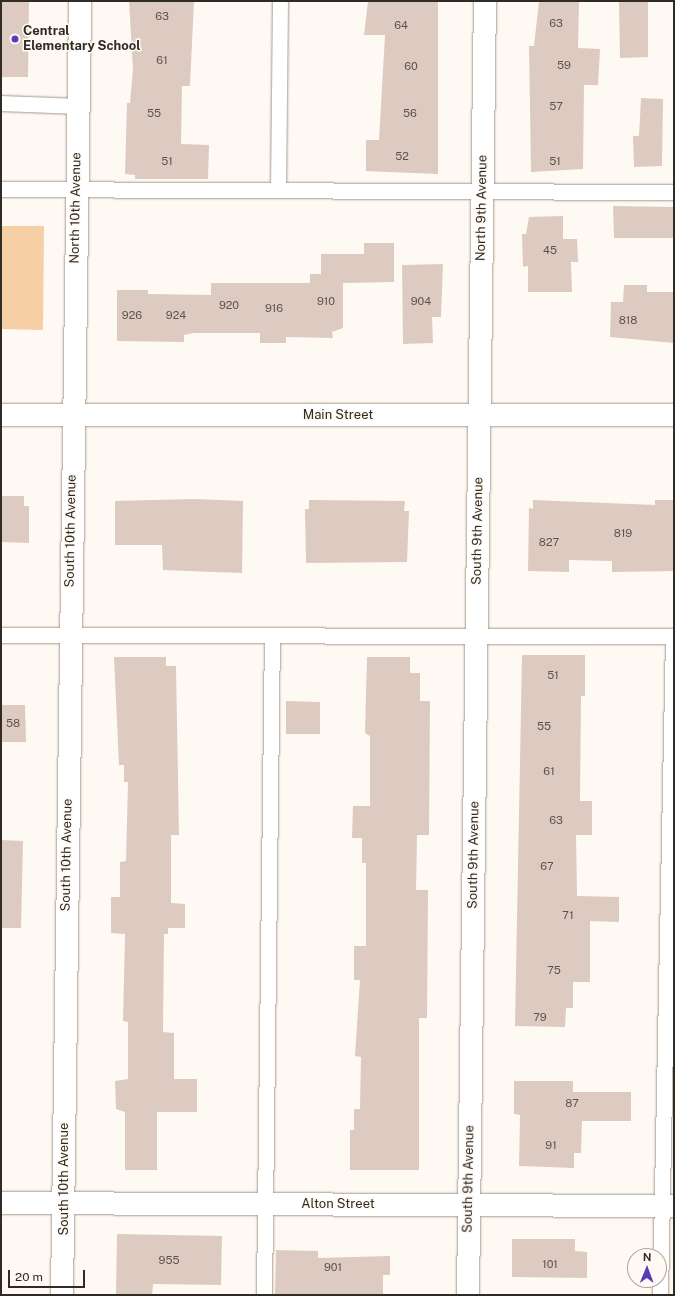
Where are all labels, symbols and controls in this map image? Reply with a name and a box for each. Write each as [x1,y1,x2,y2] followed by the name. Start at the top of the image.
[155,9,169,23] house number: 63
[549,16,563,30] house number: 63
[394,18,408,32] house number: 64
[23,24,141,55] place label: Central Elementary School
[10,34,20,44] marker: Central Elementary School
[156,53,168,67] house number: 61
[557,58,571,72] house number: 59
[404,59,418,73] house number: 60
[549,99,563,113] house number: 57
[147,106,161,120] house number: 55
[403,106,417,120] house number: 56
[395,149,409,163] house number: 52
[67,152,85,264] street label: North 10th Avenue
[161,154,173,168] house number: 51
[549,154,561,168] house number: 51
[473,155,491,261] street label: North 9th Avenue
[543,243,557,257] house number: 45
[317,294,335,308] house number: 910
[411,294,431,308] house number: 904
[219,298,239,312] house number: 920
[265,301,283,315] house number: 916
[122,308,142,322] house number: 926
[166,308,186,322] house number: 924
[619,313,637,327] house number: 818
[303,407,373,423] street label: Main Street
[62,474,80,588] street label: South 10th Avenue
[469,477,487,585] street label: South 9th Avenue
[614,526,632,540] house number: 819
[539,535,559,549] house number: 827
[547,668,559,682] house number: 51
[6,716,20,730] house number: 58
[537,719,551,733] house number: 55
[543,764,555,778] house number: 61
[58,798,76,912] street label: South 10th Avenue
[465,801,483,909] street label: South 9th Avenue
[549,813,563,827] house number: 63
[540,859,554,873] house number: 67
[562,908,574,922] house number: 71
[547,963,561,977] house number: 75
[533,1010,547,1024] house number: 79
[565,1096,579,1110] house number: 87
[56,1123,72,1235] street label: South 10th Avenue
[460,1125,478,1233] street label: South 9th Avenue
[545,1138,557,1152] house number: 91
[301,1196,375,1212] street label: Alton Street
[627,1248,667,1288] north arrow
[643,1251,652,1263] text: N
[159,1253,179,1267] house number: 955
[542,1257,558,1271] house number: 101
[324,1260,342,1274] house number: 901
[10,1262,87,1288] scale bar
[15,1270,43,1284] text: 20 m

